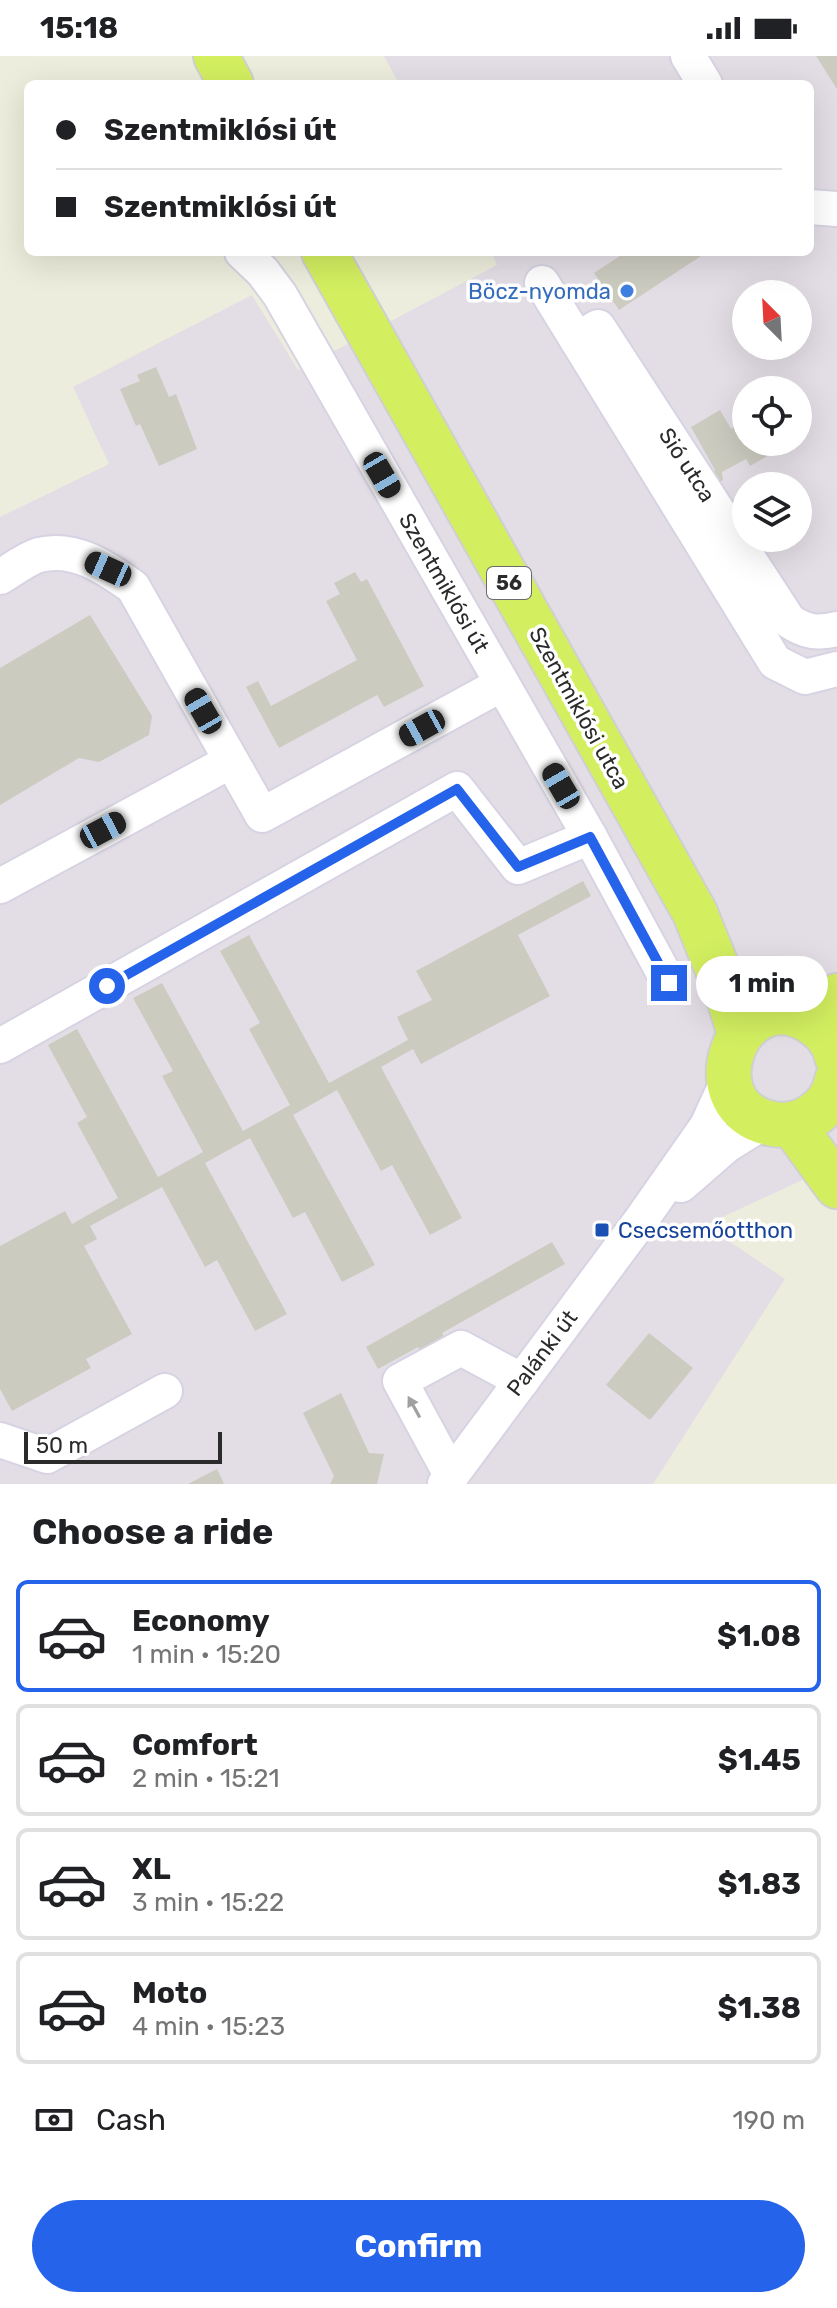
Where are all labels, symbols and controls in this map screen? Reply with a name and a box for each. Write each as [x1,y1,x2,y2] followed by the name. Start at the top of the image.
[40,10,118,46] text: 15:18
[104,112,337,148] text: Szentmiklósi út
[104,189,337,225] text: Szentmiklósi út
[468,278,611,305] place label: Böcz-nyomda
[732,280,812,360] north arrow
[732,280,812,552] map controls
[618,282,636,300] marker: Böcz-nyomda
[732,376,812,456] button: locate
[653,423,721,507] street label: Sió utca
[360,448,404,502] car
[732,472,812,552] button: layers
[393,508,495,658] street label: Szentmiklósi út
[81,548,135,590] car
[487,567,531,599] road number: 56
[523,622,635,794] street label: Szentmiklósi utca
[181,684,225,738] car
[395,706,449,750] car
[539,759,583,813] car
[76,808,130,852] car
[697,955,829,1011] callout: 1 min
[651,965,687,1001] route end
[89,968,125,1004] route start
[729,968,795,999] text: 1 min
[618,1217,793,1244] place label: Csecsemőotthon
[593,1221,611,1239] marker: Csecsemőotthon
[501,1304,583,1401] street label: Palánki út
[407,1395,421,1418] one-way arrow
[24,1428,222,1464] scale bar
[36,1432,88,1459] text: 50 m
[32,1510,273,1553] text: Choose a ride
[36,1600,108,1672] icon: car
[132,1603,270,1639] text: Economy
[717,1618,801,1654] text: $1.08
[132,1639,281,1670] text: 1 min · 15:20
[36,1724,108,1796] icon: car
[132,1727,258,1763] text: Comfort
[718,1742,801,1778] text: $1.45
[132,1763,280,1794] text: 2 min · 15:21
[36,1848,108,1920] icon: car
[132,1851,171,1887] text: XL
[718,1866,801,1902] text: $1.83
[132,1887,284,1918] text: 3 min · 15:22
[36,1972,108,2044] icon: car
[132,1975,207,2011] text: Moto
[717,1990,801,2026] text: $1.38
[132,2011,285,2042] text: 4 min · 15:23
[32,2098,76,2142] icon: cash
[96,2102,166,2138] text: Cash
[732,2105,805,2136] text: 190 m
[32,2200,805,2292] button: Confirm

